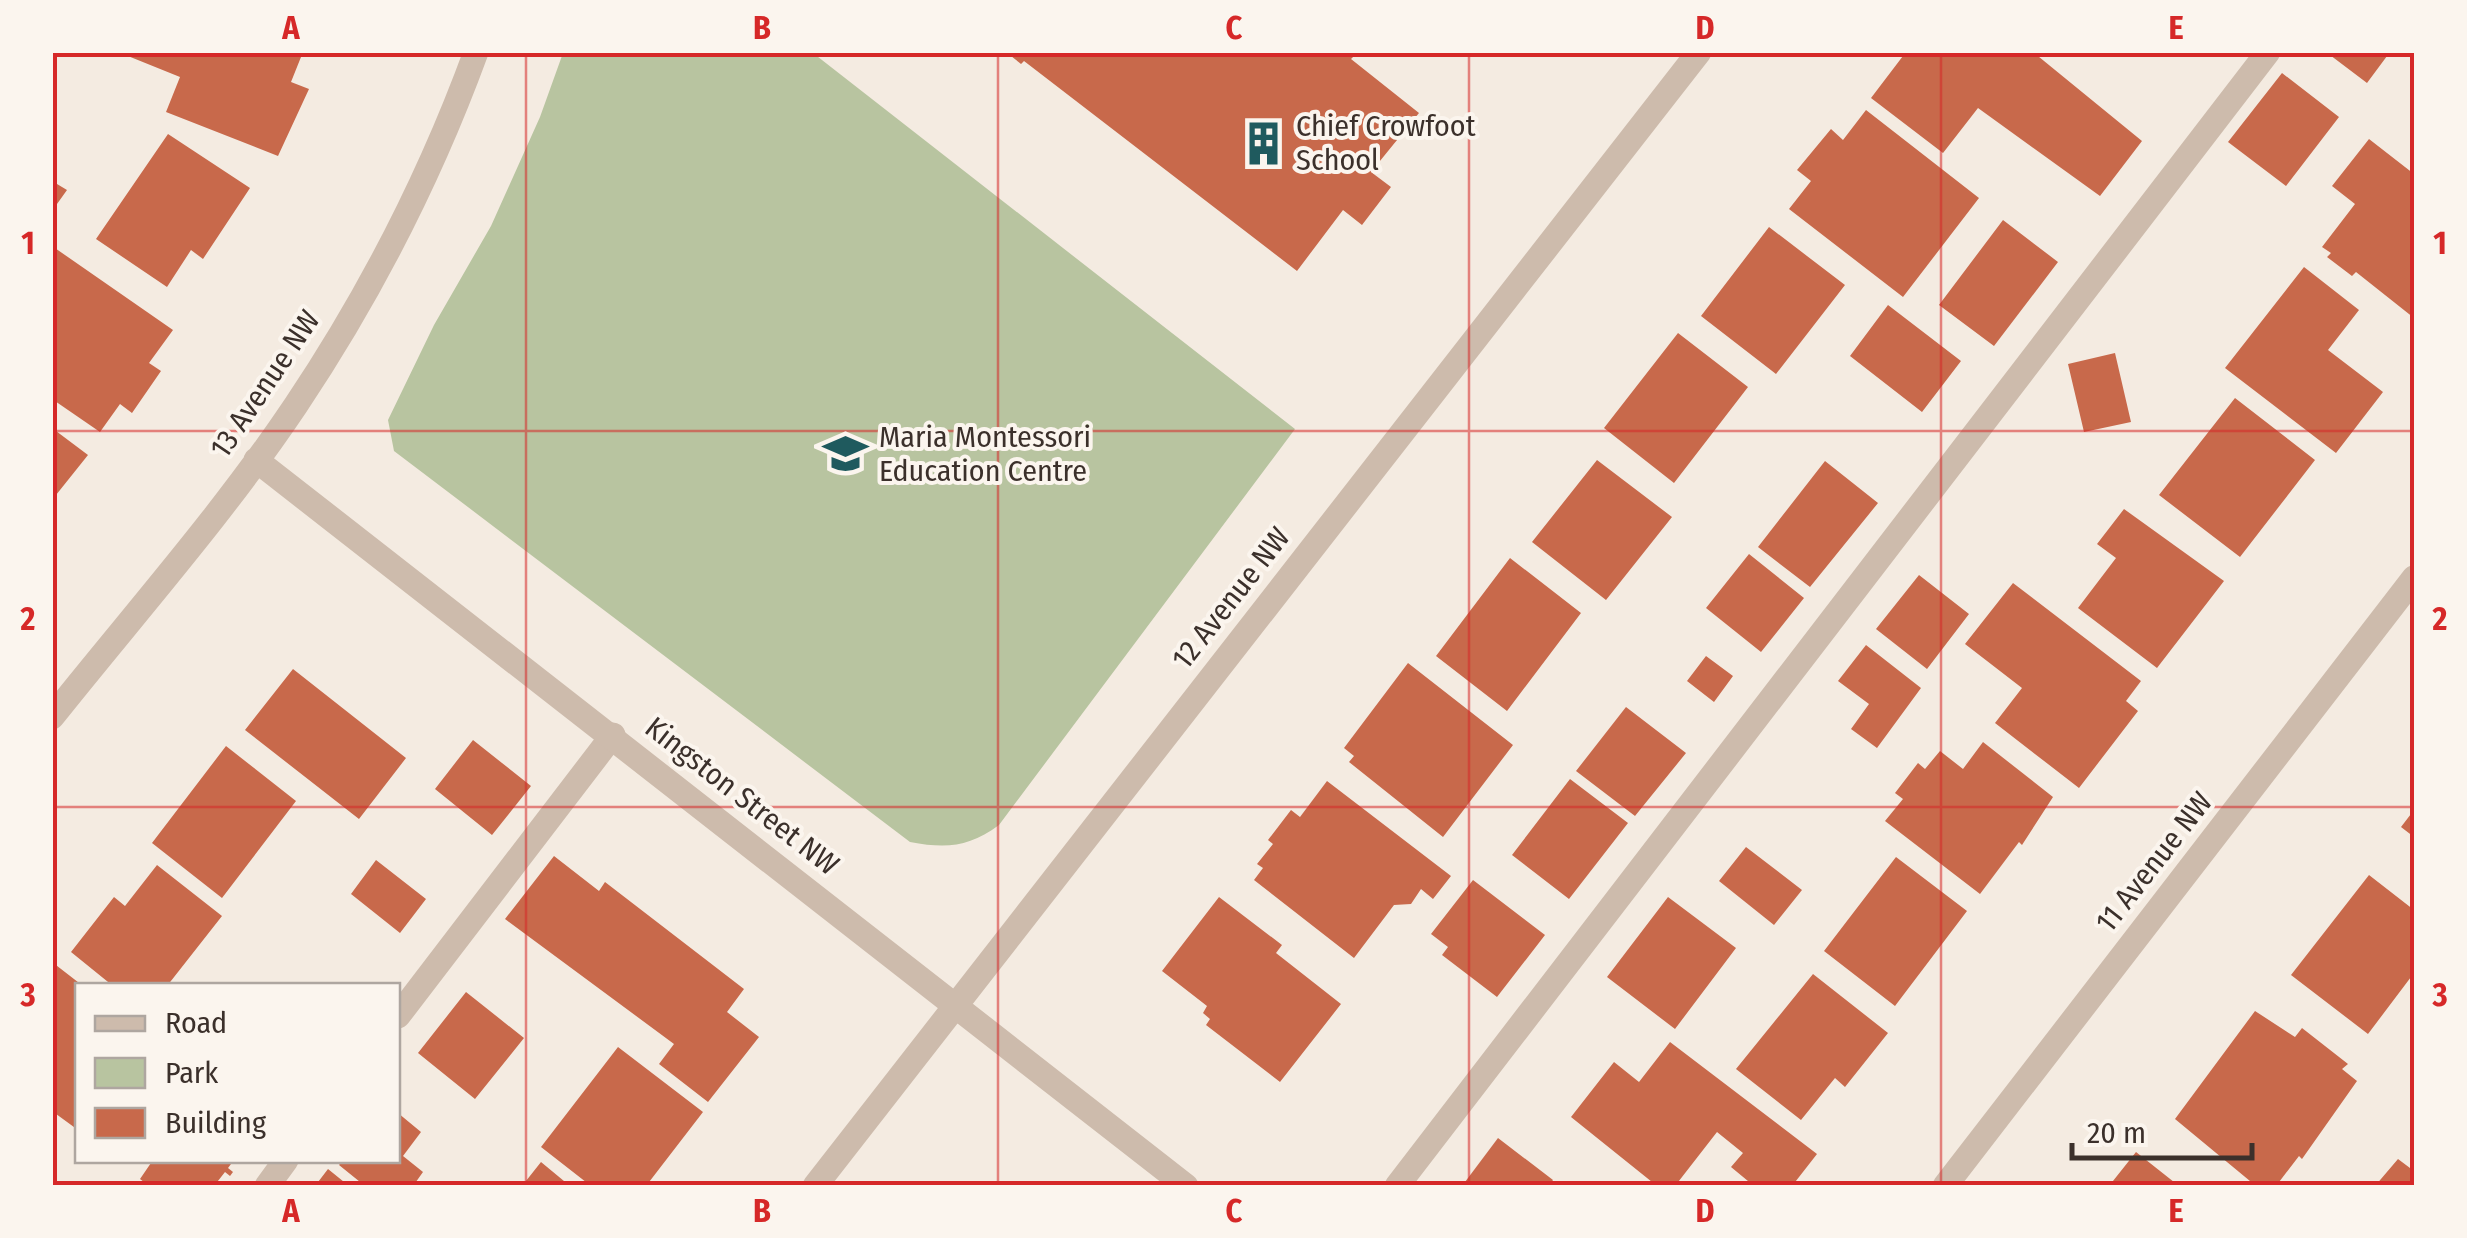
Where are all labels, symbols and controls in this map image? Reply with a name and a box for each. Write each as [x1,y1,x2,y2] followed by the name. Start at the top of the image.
[281,9,300,47] text: A
[753,9,771,47] text: B
[1226,9,1243,47] text: C
[1695,9,1715,47] text: D
[2168,9,2184,47] text: E
[1296,108,1476,178] place label: Chief Crowfoot School
[1239,119,1287,167] building icon: Chief Crowfoot School
[21,224,35,262] text: 1
[2433,224,2447,262] text: 1
[202,303,328,465] street label: 13 Avenue NW
[879,419,1091,489] place label: Maria Montessori Education Centre
[822,430,870,478] school or university icon: Maria Montessori Education Centre
[1165,520,1297,676] street label: 12 Avenue NW
[20,600,36,638] text: 2
[2432,600,2448,638] text: 2
[638,709,846,883] street label: Kingston Street NW
[2088,785,2220,939] street label: 11 Avenue NW
[19,976,36,1014] text: 3
[2431,976,2448,1014] text: 3
[75,983,400,1163] legend
[165,1005,227,1041] text: Road
[165,1055,218,1091] text: Park
[2072,1098,2252,1160] scale bar
[165,1105,267,1141] text: Building
[2087,1115,2146,1151] text: 20 m
[281,1192,300,1230] text: A
[753,1192,771,1230] text: B
[1226,1192,1243,1230] text: C
[1695,1192,1715,1230] text: D
[2168,1192,2184,1230] text: E

